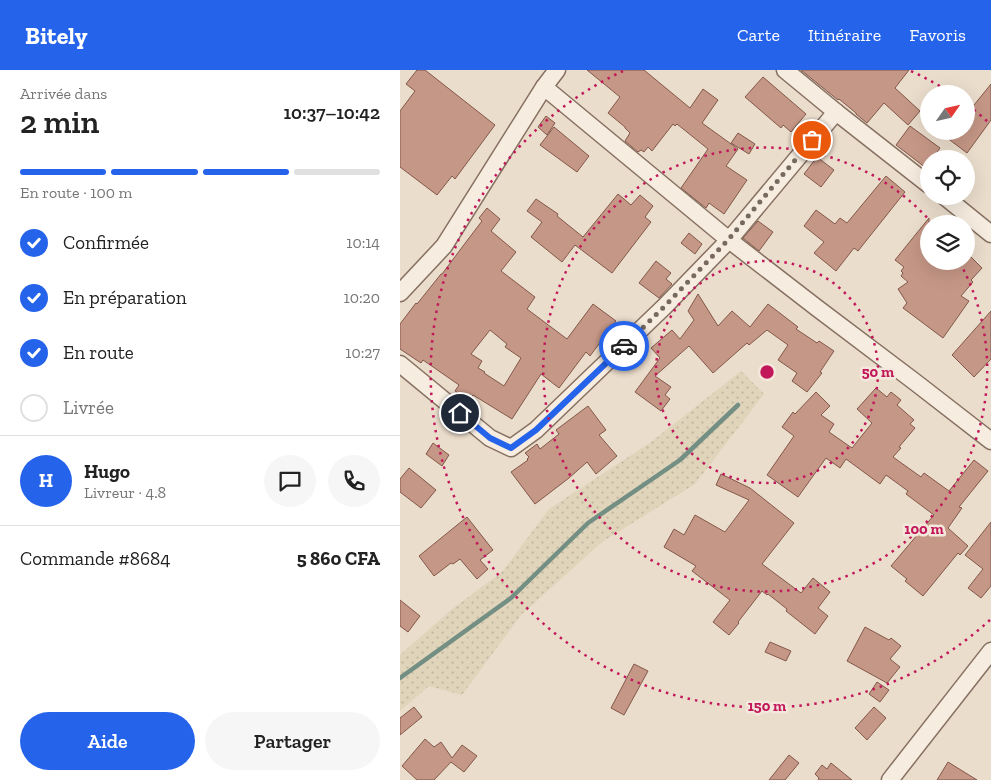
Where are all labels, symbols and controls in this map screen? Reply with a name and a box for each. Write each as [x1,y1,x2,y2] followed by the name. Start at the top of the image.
[25,21,87,50] text: Bitely
[737,24,780,46] text: Carte
[808,24,881,46] text: Itinéraire
[909,24,966,46] text: Favoris
[20,84,107,103] text: Arrivée dans
[920,85,975,140] north arrow
[920,85,975,270] map controls
[283,101,380,124] text: 10:37–10:42
[20,103,99,141] text: 2 min
[791,119,833,161] pin
[798,126,826,154] icon: bag
[920,150,975,205] button: locate
[20,183,132,202] text: En route · 100 m
[920,215,975,270] button: layers
[20,229,48,257] icon: check
[63,231,149,254] text: Confirmée
[346,233,380,252] text: 10:14
[20,284,48,312] icon: check
[63,286,187,309] text: En préparation
[344,288,380,307] text: 10:20
[599,321,649,371] courier
[610,332,638,360] icon: car
[20,339,48,367] icon: check
[63,341,134,364] text: En route
[345,343,380,362] text: 10:27
[758,363,776,381] centre of rings
[862,363,894,381] text: 50 m
[439,392,481,434] pin
[63,396,114,419] text: Livrée
[446,399,474,427] icon: home
[264,455,316,507] button: chat
[328,455,380,507] button: phone
[84,460,130,483] text: Hugo
[39,469,53,492] text: H
[84,483,166,502] text: Livreur · 4.8
[904,520,944,538] text: 100 m
[20,547,171,570] text: Commande #8684
[297,547,380,570] text: 5 860 CFA
[748,697,786,715] text: 150 m
[20,712,195,770] button: Aide
[205,712,380,770] button: Partager

